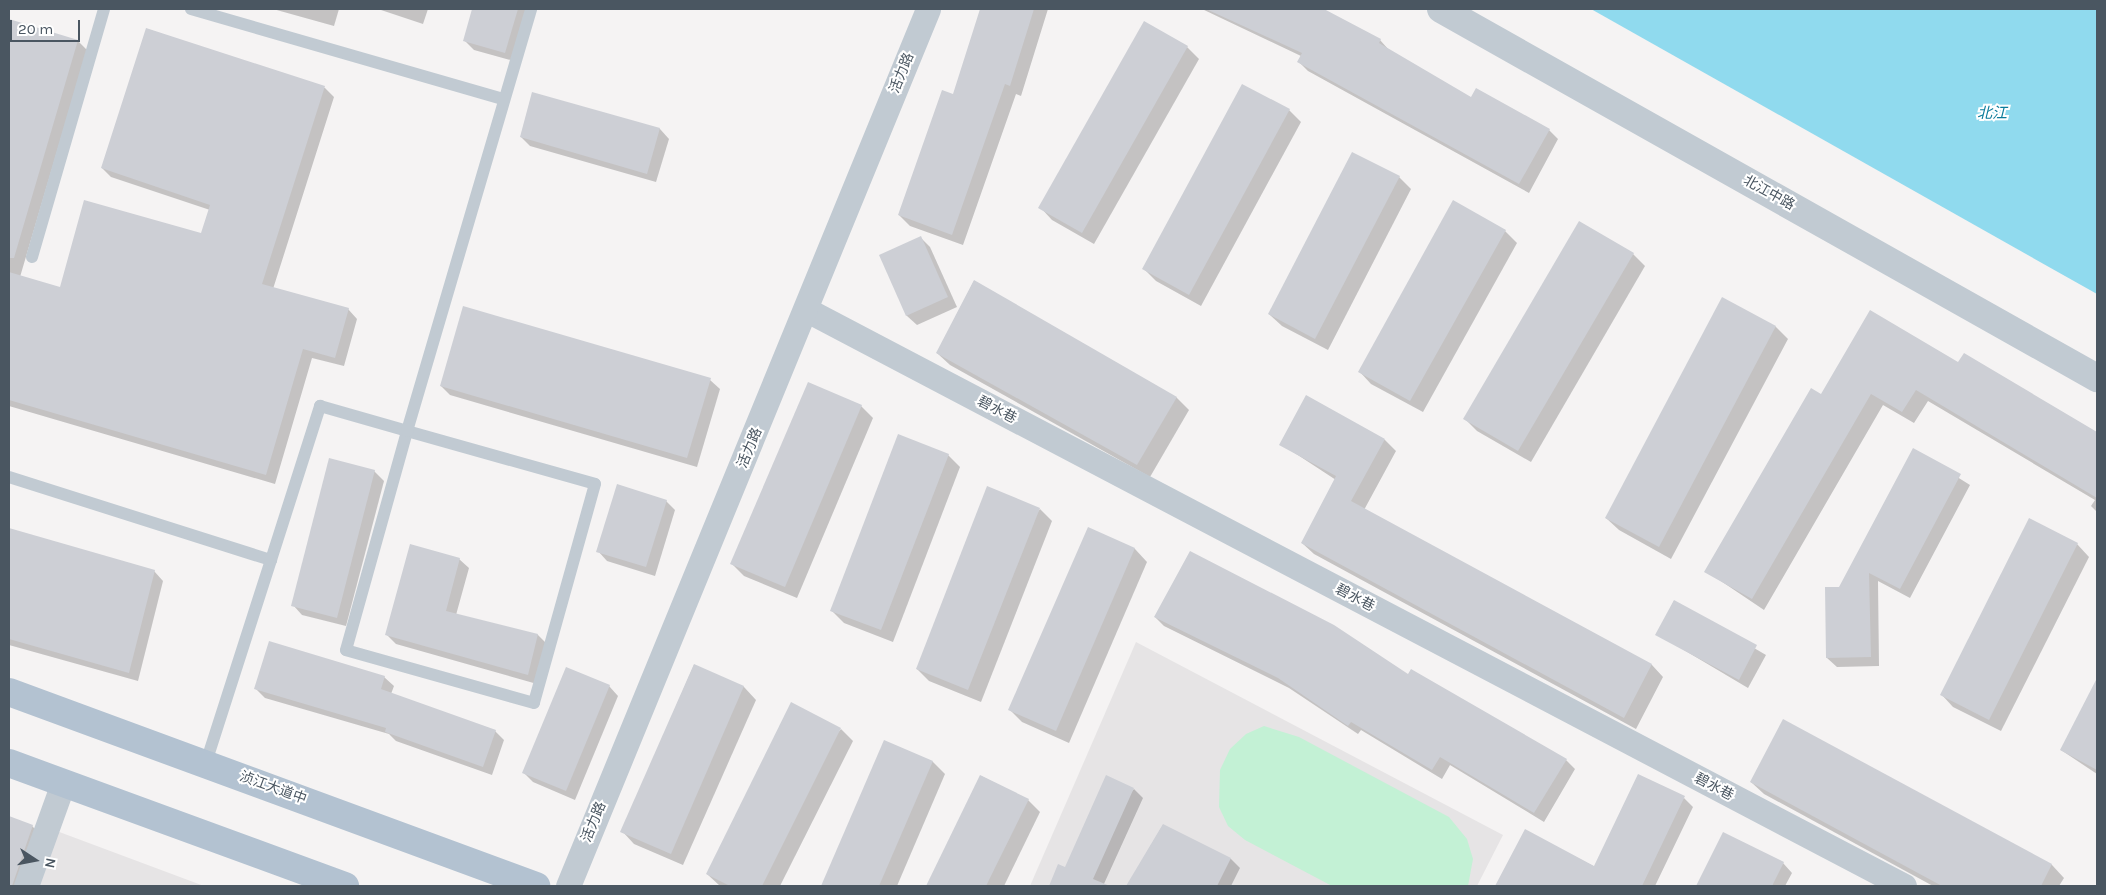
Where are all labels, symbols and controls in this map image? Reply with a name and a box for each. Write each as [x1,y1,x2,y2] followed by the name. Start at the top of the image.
[12,10,82,42] scale bar
[18,20,53,38] text: 20 m
[886,50,918,96] street label: 活力路
[1977,105,2007,123] water label: 北江
[1740,172,1798,214] street label: 北江中路
[975,393,1019,427] street label: 碧水巷
[734,425,766,471] street label: 活力路
[1333,581,1377,615] street label: 碧水巷
[237,768,309,808] street label: 浈江大道中
[1692,770,1736,804] street label: 碧水巷
[578,799,610,845] street label: 活力路
[10,835,60,885] north arrow
[41,856,60,870] text: N

